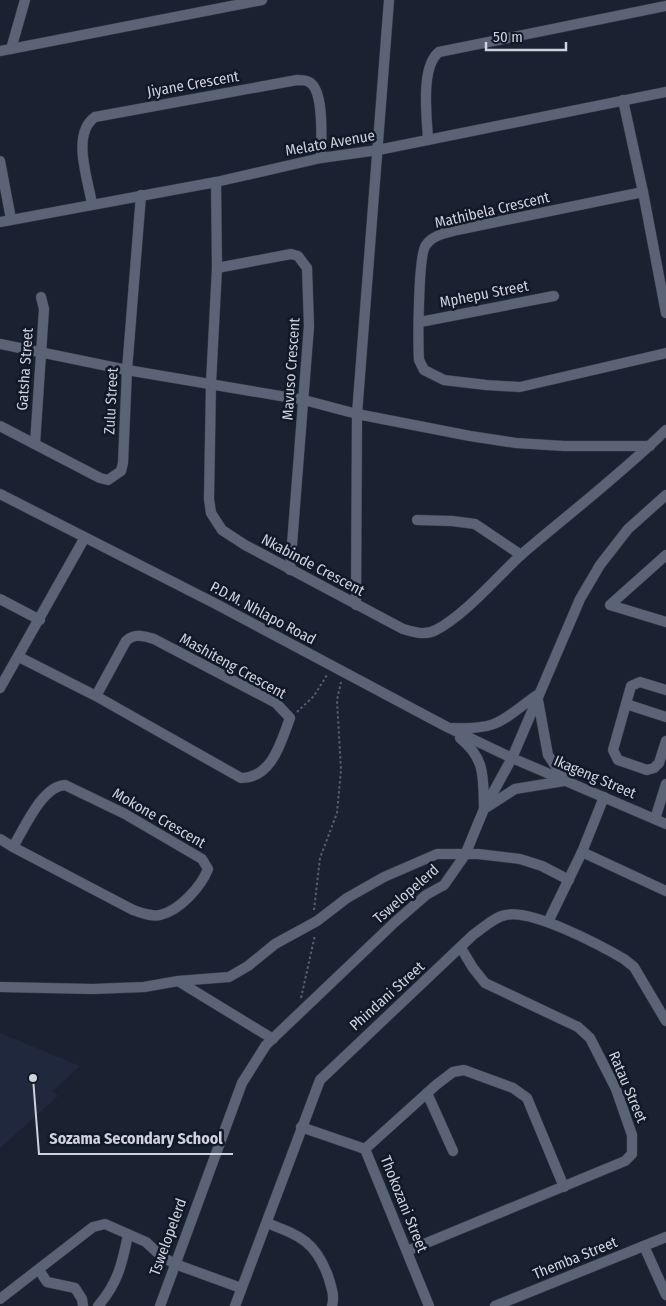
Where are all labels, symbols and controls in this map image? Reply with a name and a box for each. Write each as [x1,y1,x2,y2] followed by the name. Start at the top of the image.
[486,20,566,52] scale bar
[493,28,523,46] text: 50 m
[146,67,240,101] street label: Jiyane Crescent
[284,126,376,160] street label: Melato Avenue
[433,188,551,232] street label: Mathibela Crescent
[438,277,530,311] street label: Mphepu Street
[278,317,304,421] street label: Mavuso Crescent
[13,327,37,411] street label: Gatsha Street
[100,367,122,435] street label: Zulu Street
[258,530,368,600] street label: Nkabinde Crescent
[207,578,319,648] street label: P.D.M. Nhlapo Road
[177,629,289,703] street label: Mashiteng Crescent
[551,752,639,802] street label: Ikageng Street
[109,784,209,852] street label: Mokone Crescent
[370,861,442,927] street label: Tswelopelerd
[346,958,428,1034] street label: Phindani Street
[605,1049,651,1125] street label: Ratau Street
[39,1123,233,1154] callout: Sozama Secondary School
[49,1129,223,1148] text: Sozama Secondary School
[376,1153,432,1255] street label: Thokozani Street
[146,1196,190,1278] street label: Tswelopelerd
[530,1233,620,1283] street label: Themba Street

